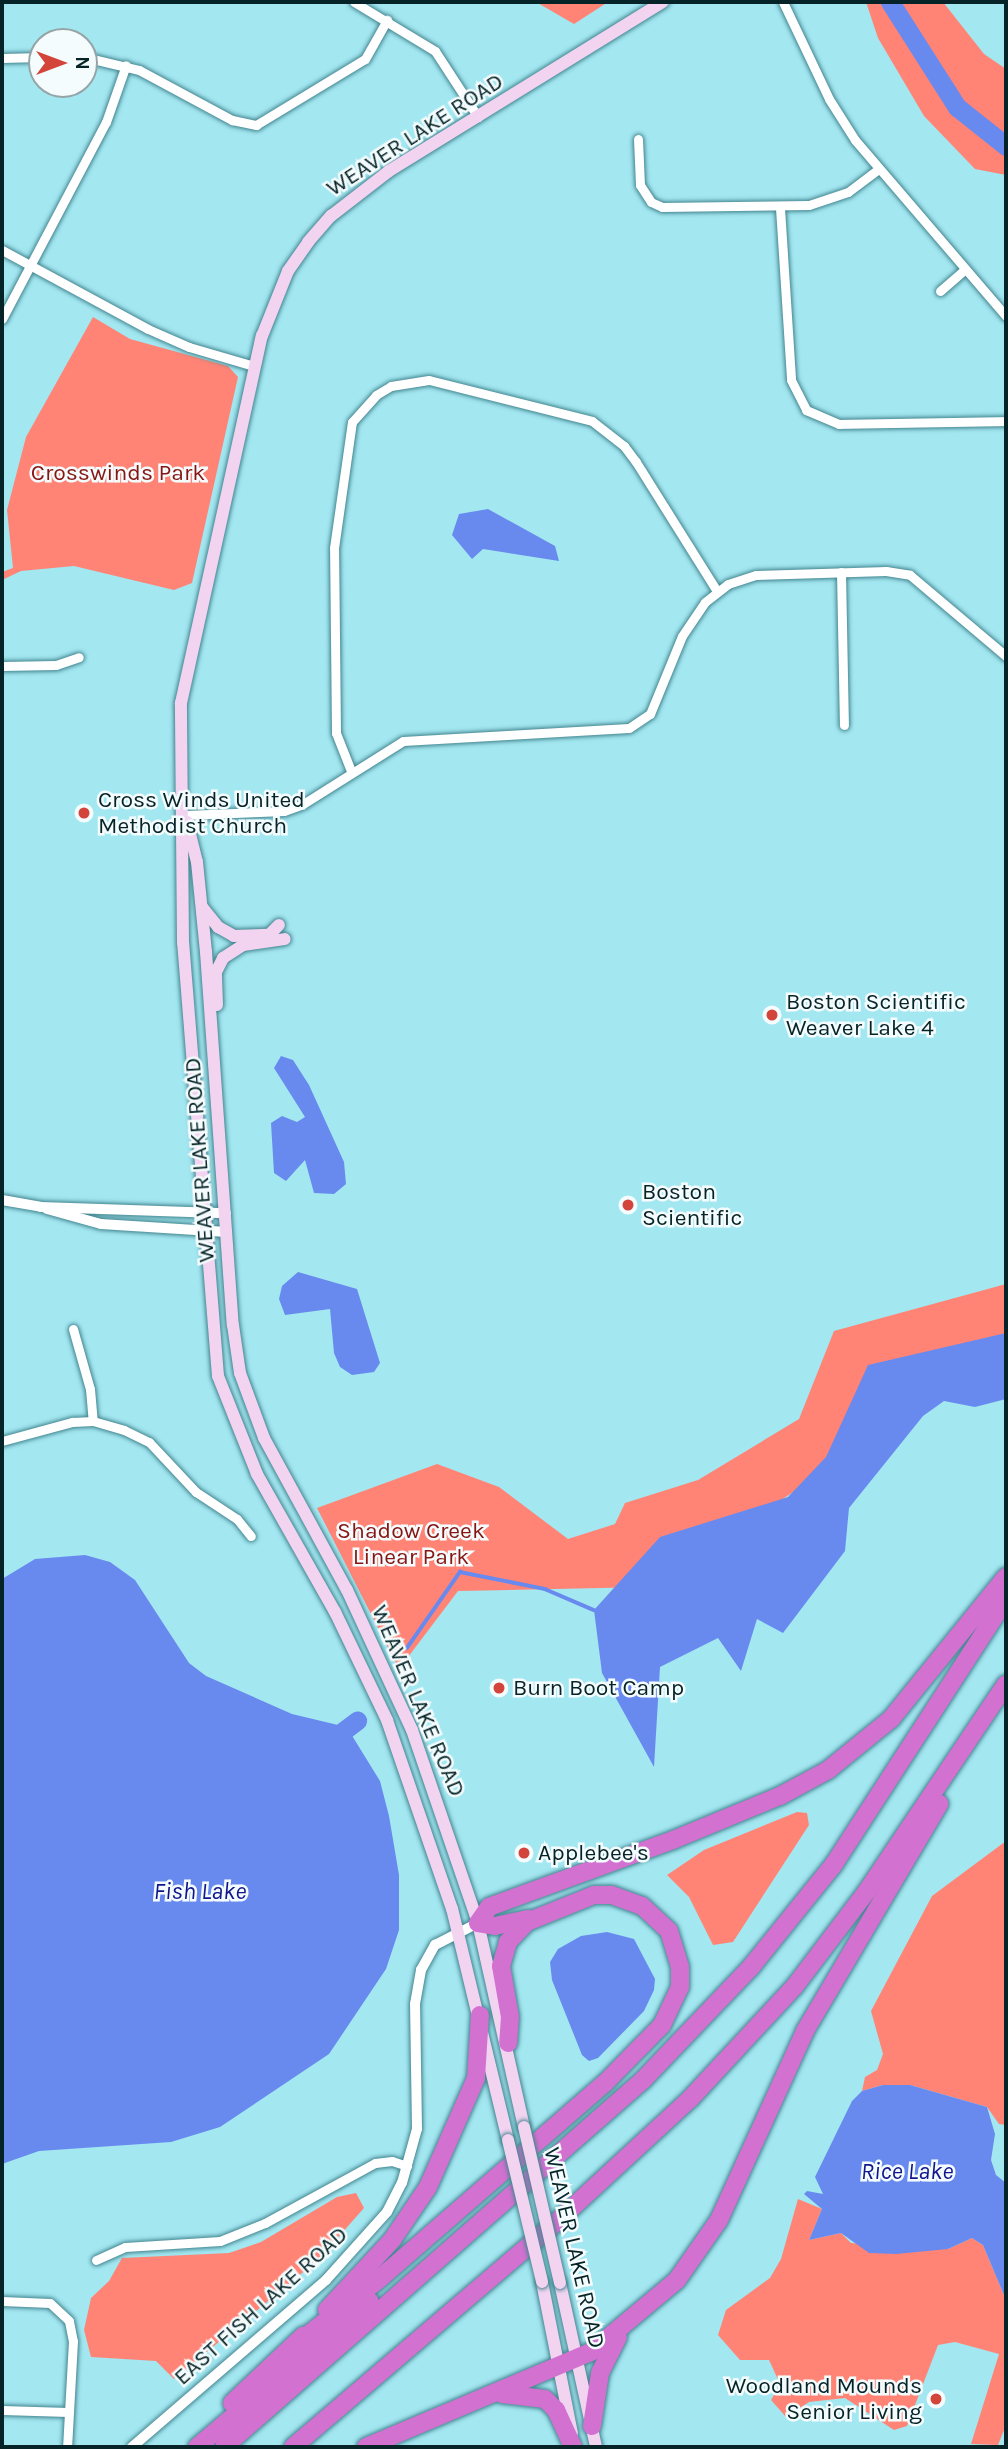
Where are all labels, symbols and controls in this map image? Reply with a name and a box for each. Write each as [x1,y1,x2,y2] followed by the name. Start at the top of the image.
[28,28,98,98] north arrow
[71,56,93,70] text: N
[321,68,509,202] street label: WEAVER LAKE ROAD
[31,459,205,487] park label: Crosswinds Park
[98,786,305,840] place label: Cross Winds United Methodist Church
[76,805,92,821] marker: Cross Winds United Methodist Church
[786,988,966,1042] place label: Boston Scientific Weaver Lake 4
[764,1007,780,1023] marker: Boston Scientific Weaver Lake 4
[179,1057,221,1263] street label: WEAVER LAKE ROAD
[642,1178,742,1232] place label: Boston Scientific
[620,1197,636,1213] marker: Boston Scientific
[337,1517,485,1571] park label: Shadow Creek Linear Park
[365,1601,471,1801] street label: WEAVER LAKE ROAD
[513,1674,684,1702] place label: Burn Boot Camp
[491,1680,507,1696] marker: Burn Boot Camp
[538,1839,649,1867] place label: Applebee's
[516,1845,532,1861] marker: Applebee's
[154,1878,246,1906] water label: Fish Lake
[537,2145,611,2351] street label: WEAVER LAKE ROAD
[861,2158,953,2186] water label: Rice Lake
[169,2221,353,2391] street label: EAST FISH LAKE ROAD
[726,2372,922,2426] place label: Woodland Mounds Senior Living
[928,2391,944,2407] marker: Woodland Mounds Senior Living

